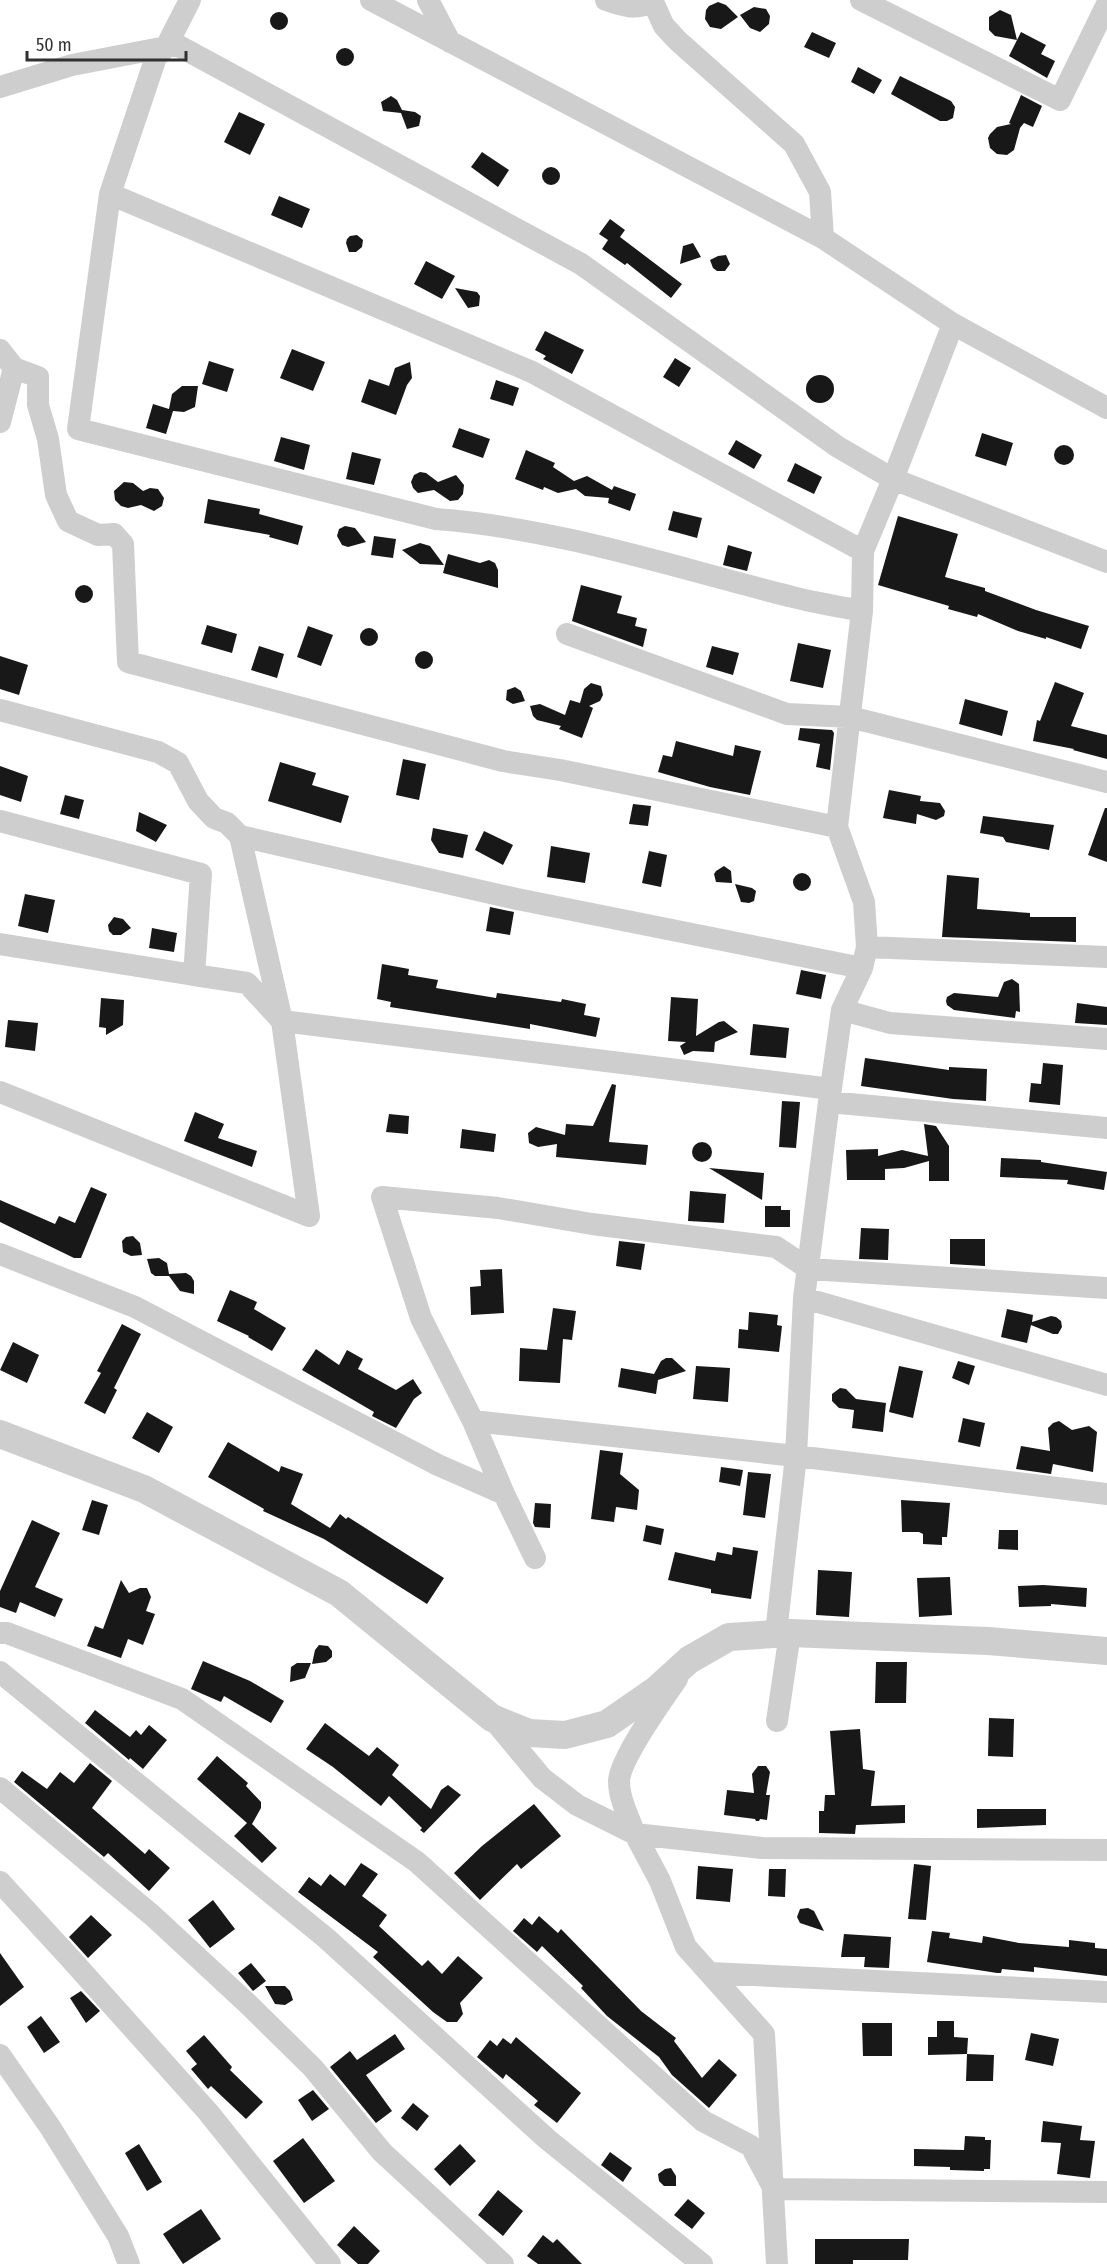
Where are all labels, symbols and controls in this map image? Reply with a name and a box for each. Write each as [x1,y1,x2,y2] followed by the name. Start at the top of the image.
[27,24,186,62] scale bar
[36,34,72,56] text: 50 m

